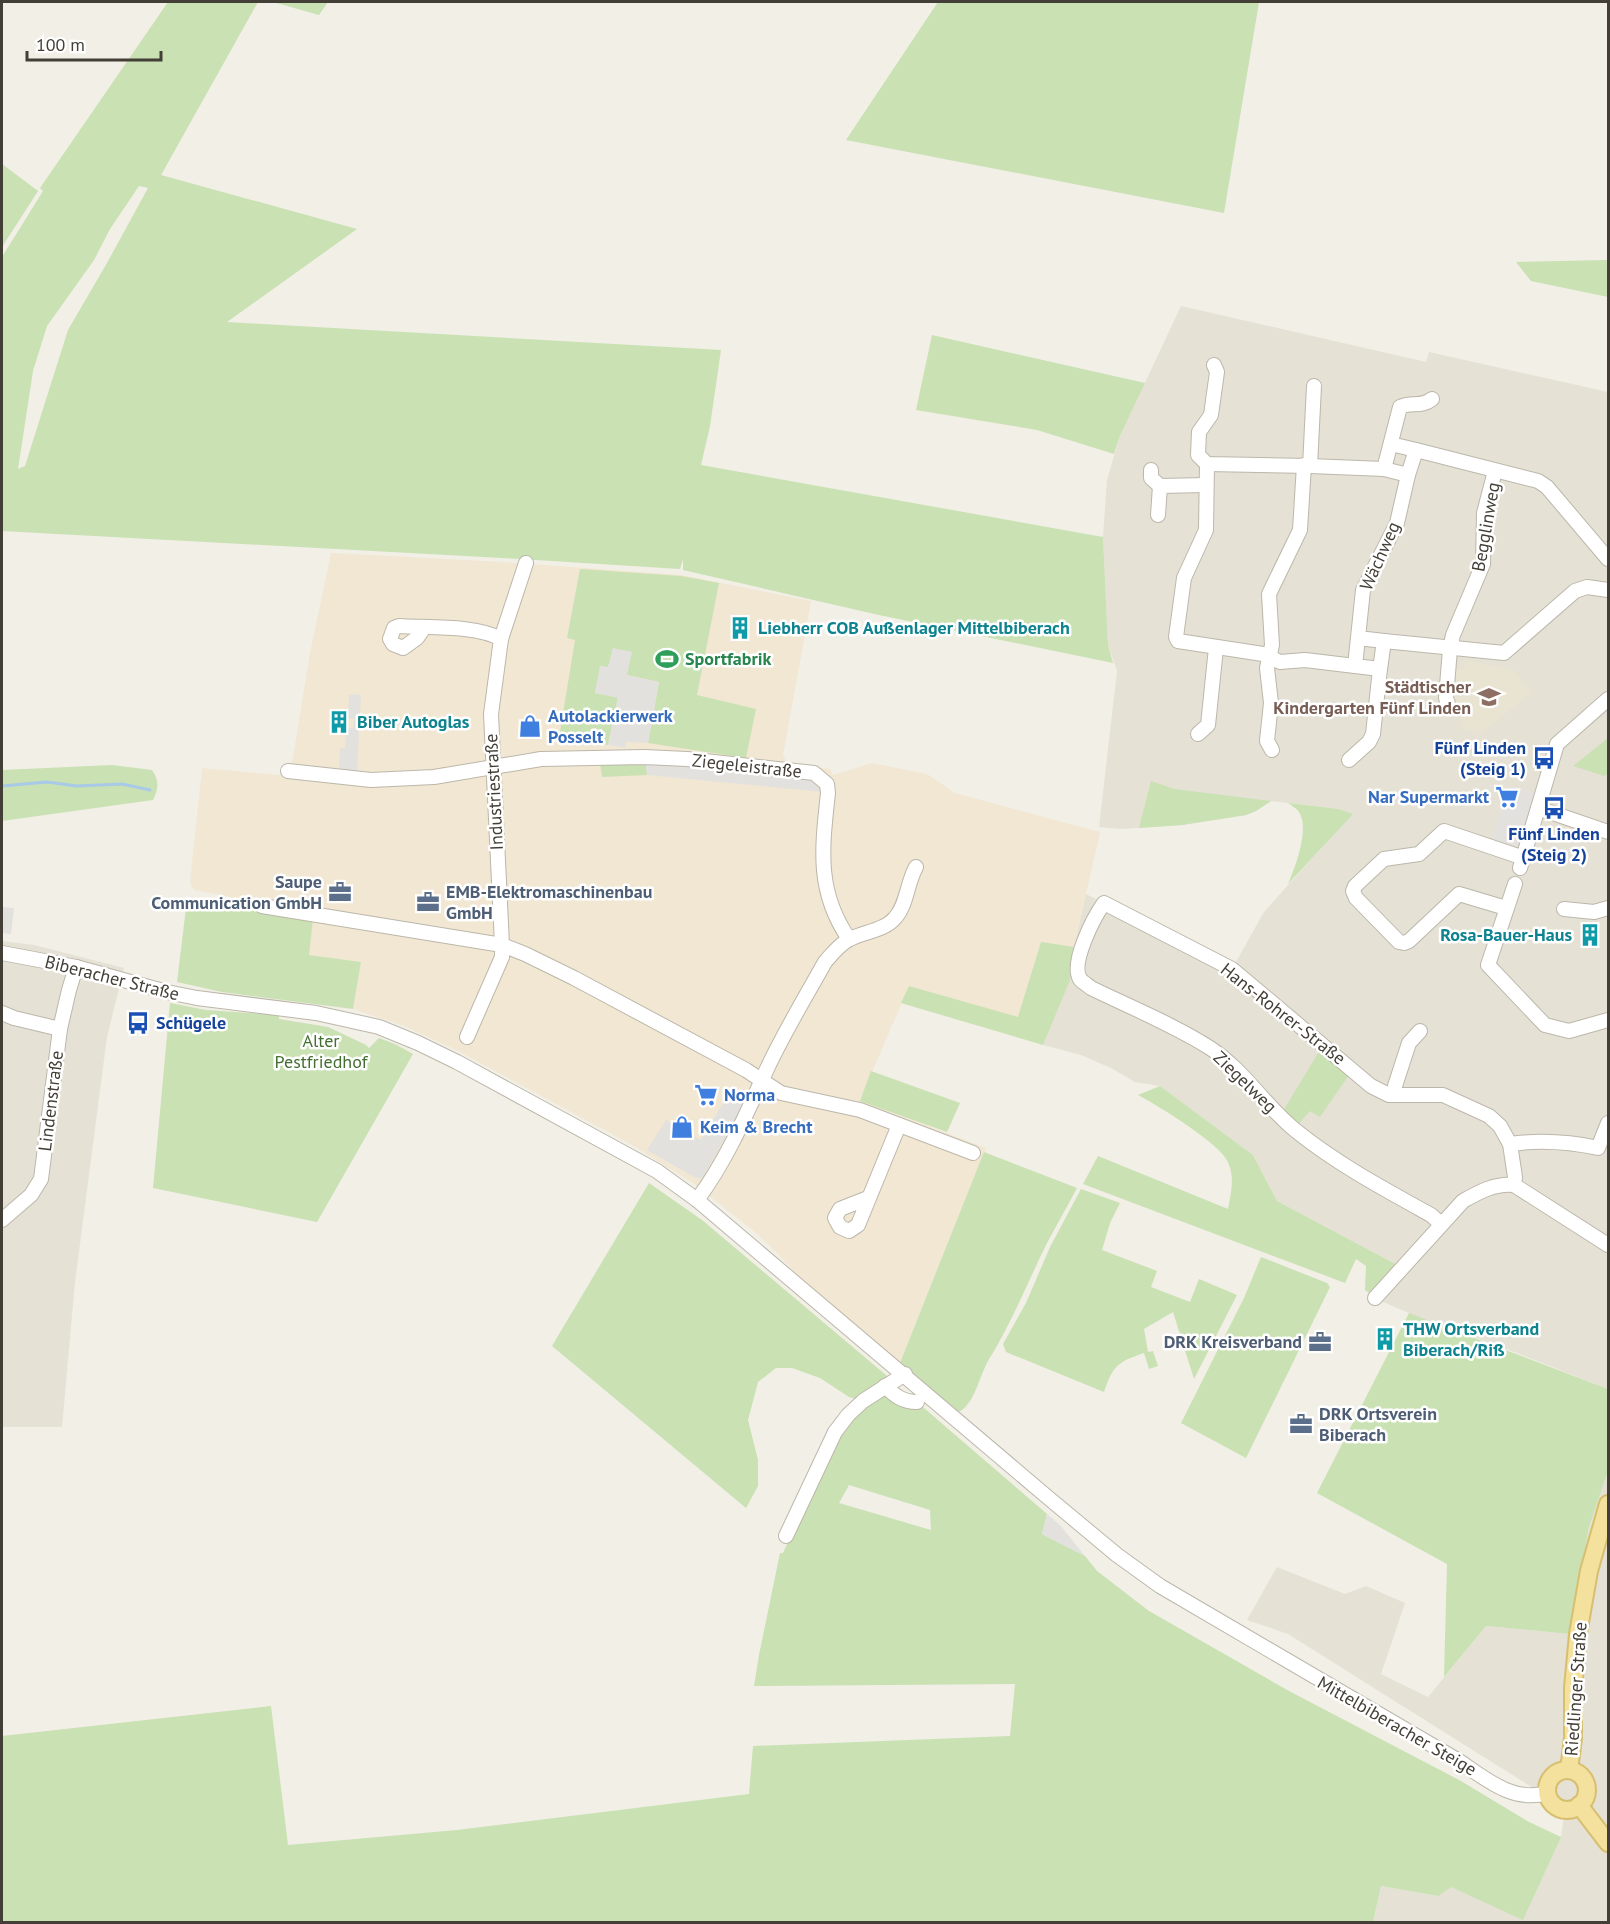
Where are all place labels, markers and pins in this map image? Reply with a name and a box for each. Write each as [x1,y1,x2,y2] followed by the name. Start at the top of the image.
[727,615,753,641] building icon: Liebherr COB Außenlager Mittelbiberach
[758,616,1070,639] place label: Liebherr COB Außenlager Mittelbiberach
[654,646,680,672] sports icon: Sportfabrik
[685,647,772,670] place label: Sportfabrik
[1273,675,1472,719] place label: Städtischer Kindergarten Fünf Linden
[1476,684,1502,710] school or university icon: Städtischer Kindergarten Fünf Linden
[548,704,673,748] place label: Autolackierwerk Posselt
[326,709,352,735] building icon: Biber Autoglas
[357,710,470,733] place label: Biber Autoglas
[517,713,543,739] shop icon: Autolackierwerk Posselt
[1434,736,1526,780] place label: Fünf Linden (Steig 1)
[1531,745,1557,771] bus stop icon: Fünf Linden (Steig 1)
[1494,784,1520,810] supermarket icon: Nar Supermarkt
[1368,785,1490,808] place label: Nar Supermarkt
[1541,795,1567,821] bus stop icon: Fünf Linden (Steig 2)
[1508,822,1600,866] place label: Fünf Linden (Steig 2)
[151,870,322,914] place label: Saupe Communication GmbH
[327,879,353,905] office icon: Saupe Communication GmbH
[446,880,652,924] place label: EMB-Elektromaschinenbau GmbH
[415,889,441,915] office icon: EMB-Elektromaschinenbau GmbH
[1577,922,1603,948] building icon: Rosa-Bauer-Haus
[1440,923,1572,946] place label: Rosa-Bauer-Haus
[125,1010,151,1036] bus stop icon: Schügele
[156,1011,226,1034] place label: Schügele
[693,1082,719,1108] supermarket icon: Norma
[724,1083,775,1106] place label: Norma
[669,1114,695,1140] shop icon: Keim & Brecht
[700,1115,813,1138] place label: Keim & Brecht
[1403,1317,1539,1361] place label: THW Ortsverband Biberach/Riß
[1372,1326,1398,1352] building icon: THW Ortsverband Biberach/Riß
[1307,1329,1333,1355] office icon: DRK Kreisverband
[1164,1330,1302,1353] place label: DRK Kreisverband
[1319,1402,1437,1446] place label: DRK Ortsverein Biberach
[1288,1411,1314,1437] office icon: DRK Ortsverein Biberach

